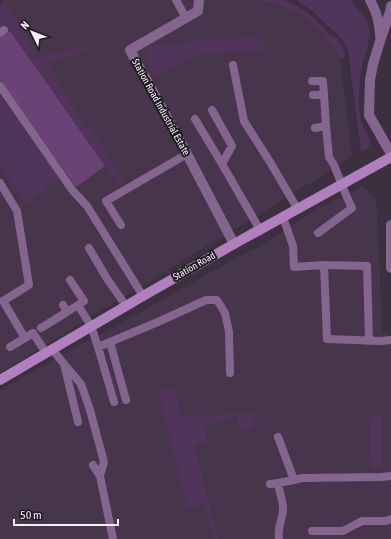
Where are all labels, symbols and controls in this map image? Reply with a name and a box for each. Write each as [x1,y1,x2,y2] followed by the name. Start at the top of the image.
[12,12,52,52] north arrow
[18,19,31,32] text: N
[130,57,192,157] street label: Station Road Industrial Estate
[171,249,217,282] street label: Station Road
[14,501,118,527] scale bar
[20,508,42,522] text: 50 m

